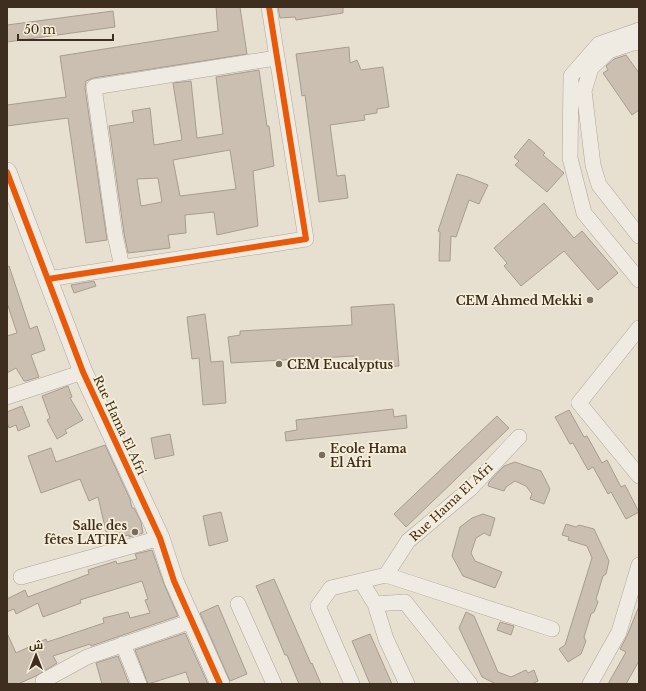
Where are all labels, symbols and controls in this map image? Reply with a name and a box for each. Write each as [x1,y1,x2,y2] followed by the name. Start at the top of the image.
[18,16,113,42] scale bar
[24,22,56,37] text: 50 m
[456,293,583,308] place label: CEM Ahmed Mekki
[585,295,595,305] marker: CEM Ahmed Mekki
[287,357,394,372] place label: CEM Eucalyptus
[274,359,284,369] marker: CEM Eucalyptus
[90,373,150,477] street label: Rue Hama El Afri
[330,441,407,470] place label: Ecole Hama El Afri
[317,450,327,460] marker: Ecole Hama El Afri
[406,460,496,544] street label: Rue Hama El Afri
[44,518,128,547] place label: Salle des fêtes LATIFA
[130,527,140,537] marker: Salle des fêtes LATIFA
[16,635,56,675] north arrow
[29,638,43,652] text: ش

